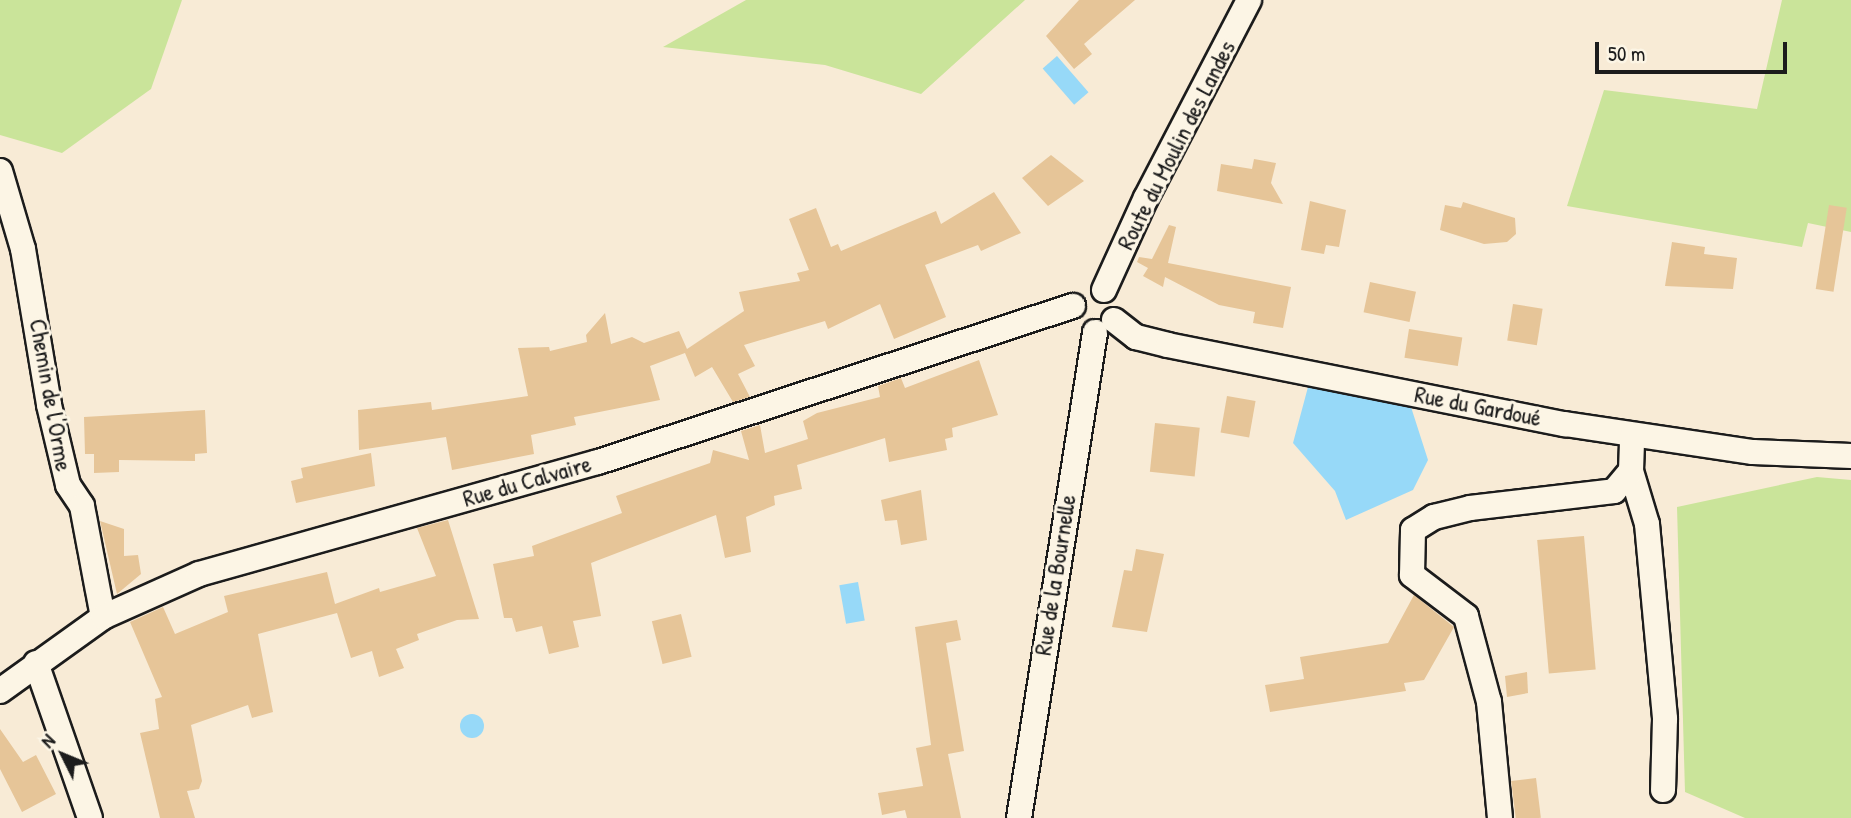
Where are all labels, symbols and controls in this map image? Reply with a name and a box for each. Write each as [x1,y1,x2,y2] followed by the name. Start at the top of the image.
[1599,28,1792,72] scale bar
[1111,36,1241,254] street label: Route du Moulin des Landes
[1608,39,1645,68] text: 50 m
[23,317,79,473] street label: Chemin de l'Orme
[1412,380,1544,432] street label: Rue du Gardoué
[460,449,594,513] street label: Rue du Calvaire
[1028,493,1082,657] street label: Rue de la Bournelle
[28,720,98,790] north arrow
[35,728,61,753] text: N

